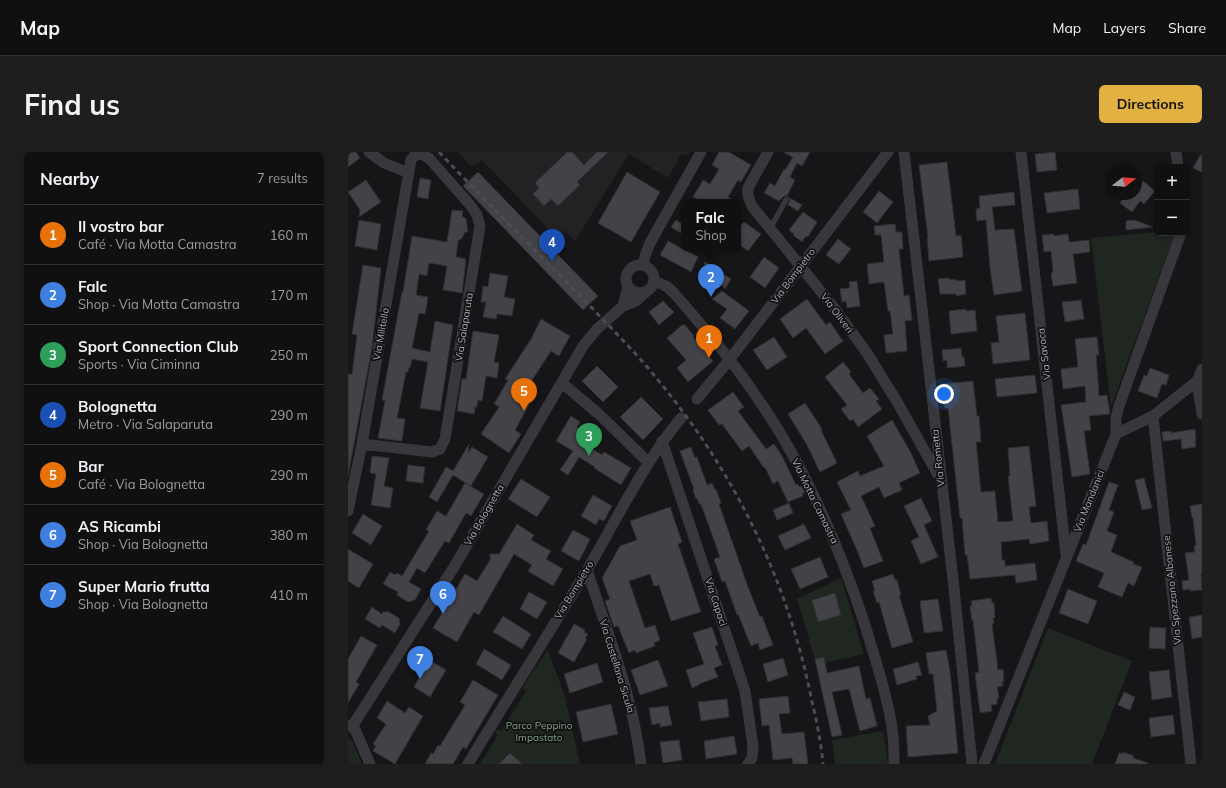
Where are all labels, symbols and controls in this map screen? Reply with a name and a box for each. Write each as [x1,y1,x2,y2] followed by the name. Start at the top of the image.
[20,16,60,40] text: Map
[1052,19,1081,37] text: Map
[1103,19,1146,37] text: Layers
[1168,19,1206,37] text: Share
[1099,85,1202,123] button: Directions
[24,87,120,122] text: Find us
[1106,164,1142,200] north arrow
[1154,164,1190,236] map controls
[1154,164,1190,200] button: +
[40,168,99,189] text: Nearby
[257,170,308,186] text: 7 results
[681,199,741,251] popup
[1154,200,1190,236] button: −
[696,208,725,227] text: Falc
[78,217,164,236] text: Il vostro bar
[49,227,57,243] text: 1
[270,227,308,243] text: 160 m
[696,227,726,243] text: Shop
[539,229,565,262] pin: 4
[78,236,237,252] text: Café · Via Motta Camastra
[768,246,818,306] street label: Via Bompietro
[698,264,724,297] pin: 2
[78,277,107,296] text: Falc
[49,287,57,303] text: 2
[270,287,308,303] text: 170 m
[818,290,856,336] street label: Via Oliveri
[452,292,476,362] street label: Via Salaparuta
[78,296,240,312] text: Shop · Via Motta Camastra
[370,306,392,361] street label: Via Militello
[696,325,722,358] pin: 1
[1034,327,1054,381] street label: Via Savoca
[78,337,239,356] text: Sport Connection Club
[49,347,57,363] text: 3
[270,347,308,363] text: 250 m
[78,356,200,372] text: Sports · Via Ciminna
[511,378,537,411] pin: 5
[934,384,954,404] your location
[78,397,157,416] text: Bolognetta
[49,407,57,423] text: 4
[270,407,308,423] text: 290 m
[78,416,213,432] text: Metro · Via Salaparuta
[576,423,602,456] pin: 3
[929,429,947,487] street label: Via Rometta
[789,456,841,546] street label: Via Motta Camastra
[78,457,104,476] text: Bar
[49,467,57,483] text: 5
[270,467,308,483] text: 290 m
[1071,468,1107,534] street label: Via Mandanici
[78,476,205,492] text: Café · Via Bolognetta
[461,482,507,548] street label: Via Bolognetta
[78,517,161,536] text: AS Ricambi
[49,527,57,543] text: 6
[270,527,308,543] text: 380 m
[1160,535,1184,645] street label: Via Spezzano Albanese
[78,536,208,552] text: Shop · Via Bolognetta
[551,558,597,622] street label: Via Bompietro
[702,576,730,628] street label: Via Capaci
[78,577,210,596] text: Super Mario frutta
[430,581,456,614] pin: 6
[49,587,57,603] text: 7
[270,587,308,603] text: 410 m
[78,596,208,612] text: Shop · Via Bolognetta
[597,618,637,714] street label: Via Castellana Sicula
[407,646,433,679] pin: 7
[506,719,573,744] park label: Parco Peppino Impastato

